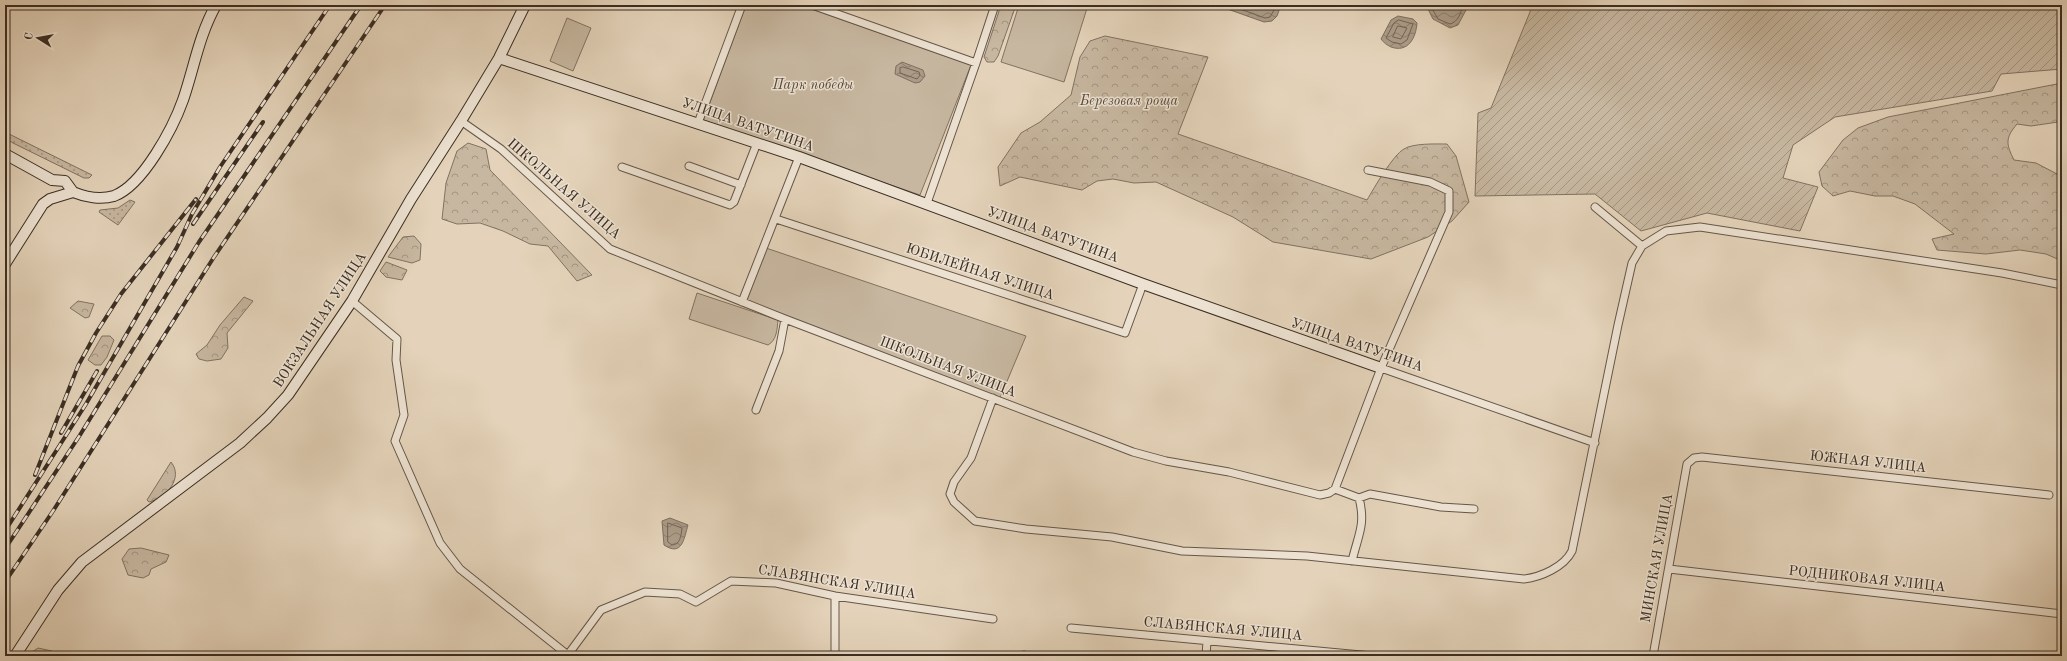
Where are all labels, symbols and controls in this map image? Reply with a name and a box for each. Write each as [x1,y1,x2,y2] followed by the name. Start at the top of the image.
[18,18,58,58] north arrow
[24,32,36,41] text: С
[772,77,854,93] park label: Парк победы
[1079,94,1179,109] park label: Березовая роща
[680,96,816,154] street label: УЛИЦА ВАТУТИНА
[505,136,624,242] street label: ШКОЛЬНАЯ УЛИЦА
[985,205,1121,265] street label: УЛИЦА ВАТУТИНА
[904,238,1058,303] street label: ЮБИЛЕЙНАЯ УЛИЦА
[271,250,369,390] street label: ВОКЗАЛЬНАЯ УЛИЦА
[1289,316,1425,374] street label: УЛИЦА ВАТУТИНА
[878,334,1019,400] street label: ШКОЛЬНАЯ УЛИЦА
[1809,449,1927,475] street label: ЮЖНАЯ УЛИЦА
[1639,492,1675,624] street label: МИНСКАЯ УЛИЦА
[757,563,917,601] street label: СЛАВЯНСКАЯ УЛИЦА
[1788,564,1947,594] street label: РОДНИКОВАЯ УЛИЦА
[1143,615,1303,643] street label: СЛАВЯНСКАЯ УЛИЦА

